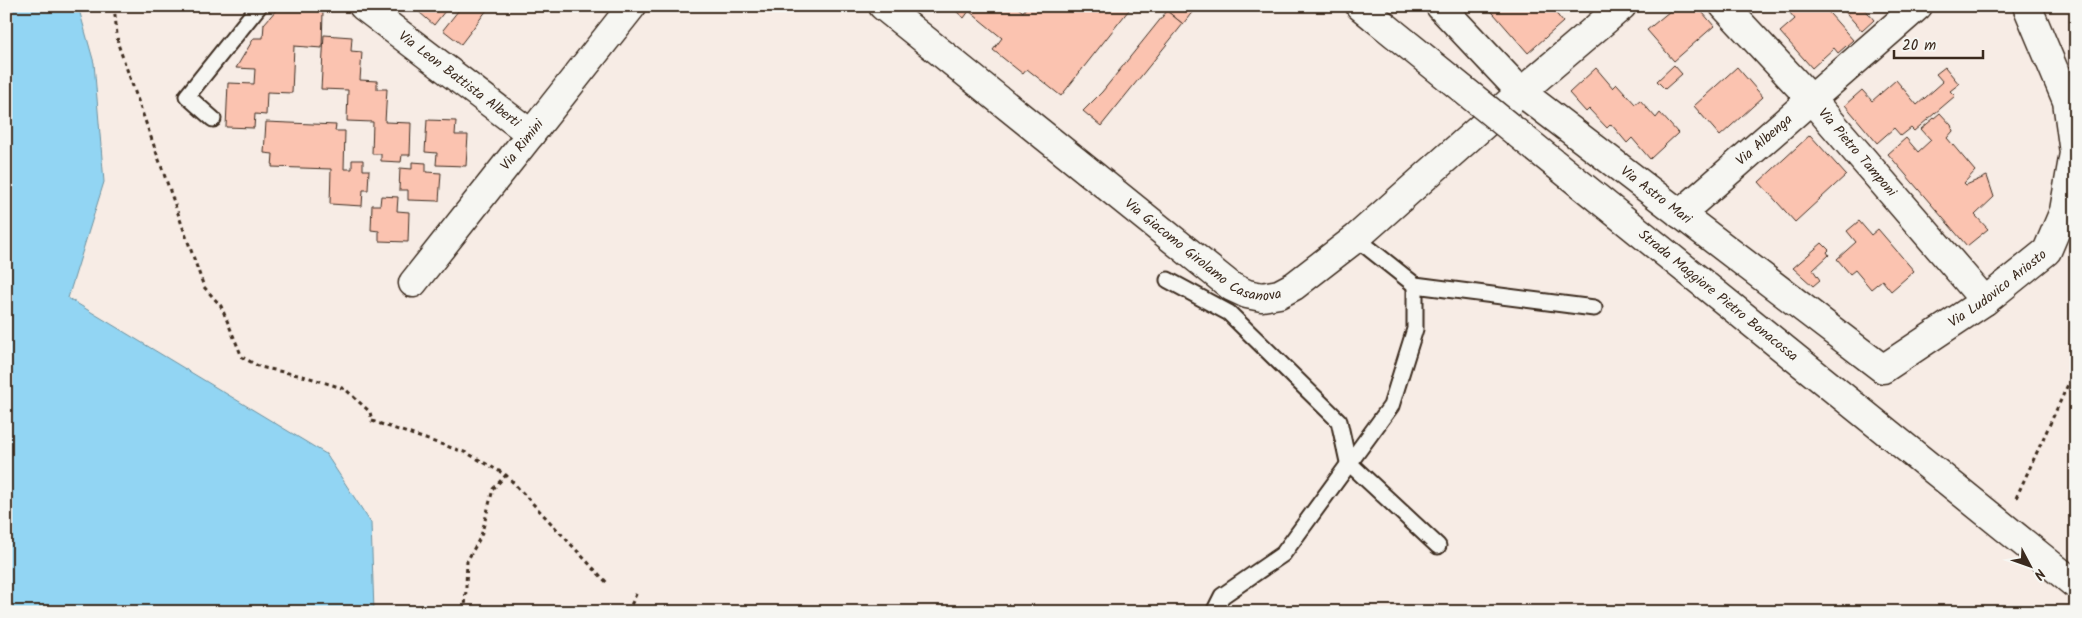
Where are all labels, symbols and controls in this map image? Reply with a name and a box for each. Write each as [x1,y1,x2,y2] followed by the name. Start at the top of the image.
[393,26,526,134] street label: Via Leon Battista Alberti
[1894,28,1983,60] scale bar
[1902,34,1936,58] text: 20 m
[1812,103,1902,202] street label: Via Pietro Tamponi
[1731,109,1798,171] street label: Via Albenga
[495,114,550,175] street label: Via Rimini
[1615,161,1697,230] street label: Via Astro Mari
[1119,193,1283,308] street label: Via Giacomo Girolamo Casanova
[1633,224,1803,367] street label: Strada Maggiore Pietro Bonacossa
[1944,244,2052,333] street label: Via Ludovico Ariosto
[2004,540,2054,590] north arrow
[2028,563,2050,585] text: N

